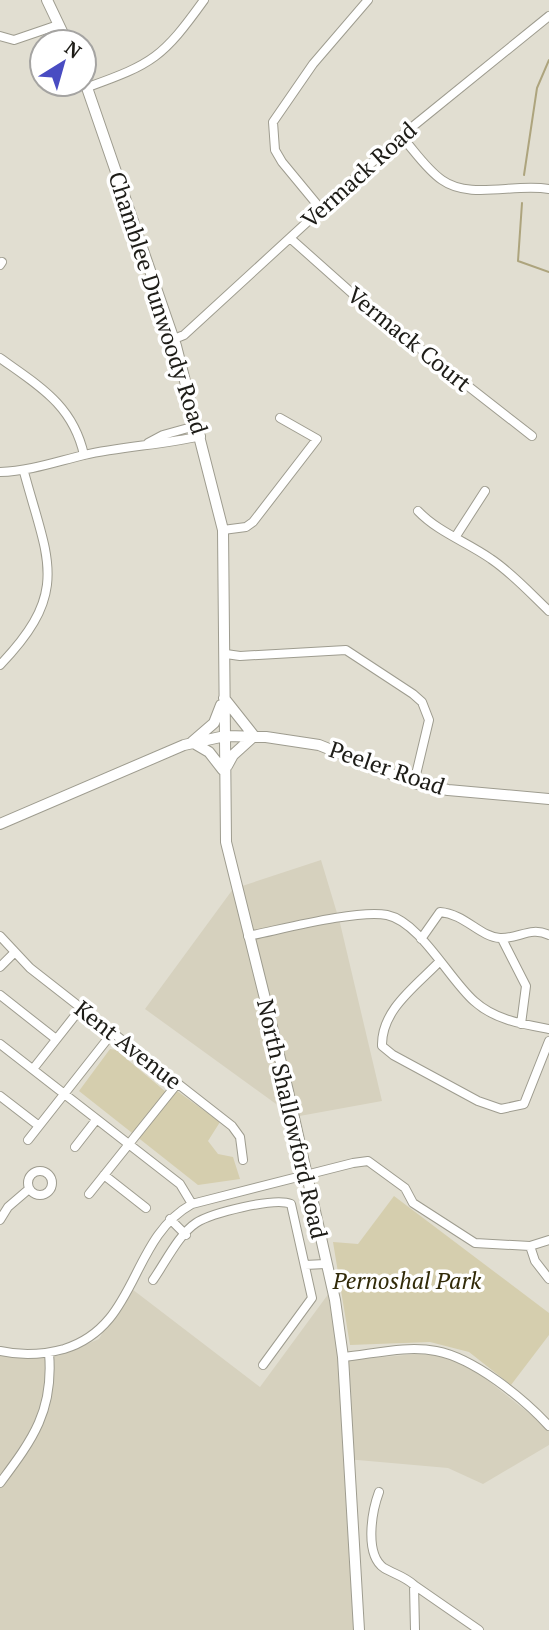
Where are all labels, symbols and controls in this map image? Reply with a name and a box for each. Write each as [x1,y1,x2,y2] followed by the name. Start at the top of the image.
[28,28,98,98] north arrow
[60,35,87,64] text: N
[294,114,423,235] street label: Vermack Road
[101,168,216,438] street label: Chamblee Dunwoody Road
[341,279,478,399] street label: Vermack Court
[325,733,449,802] street label: Peeler Road
[68,993,188,1096] street label: Kent Avenue
[250,996,335,1242] street label: North Shallowford Road
[332,1265,482,1296] park label: Pernoshal Park

